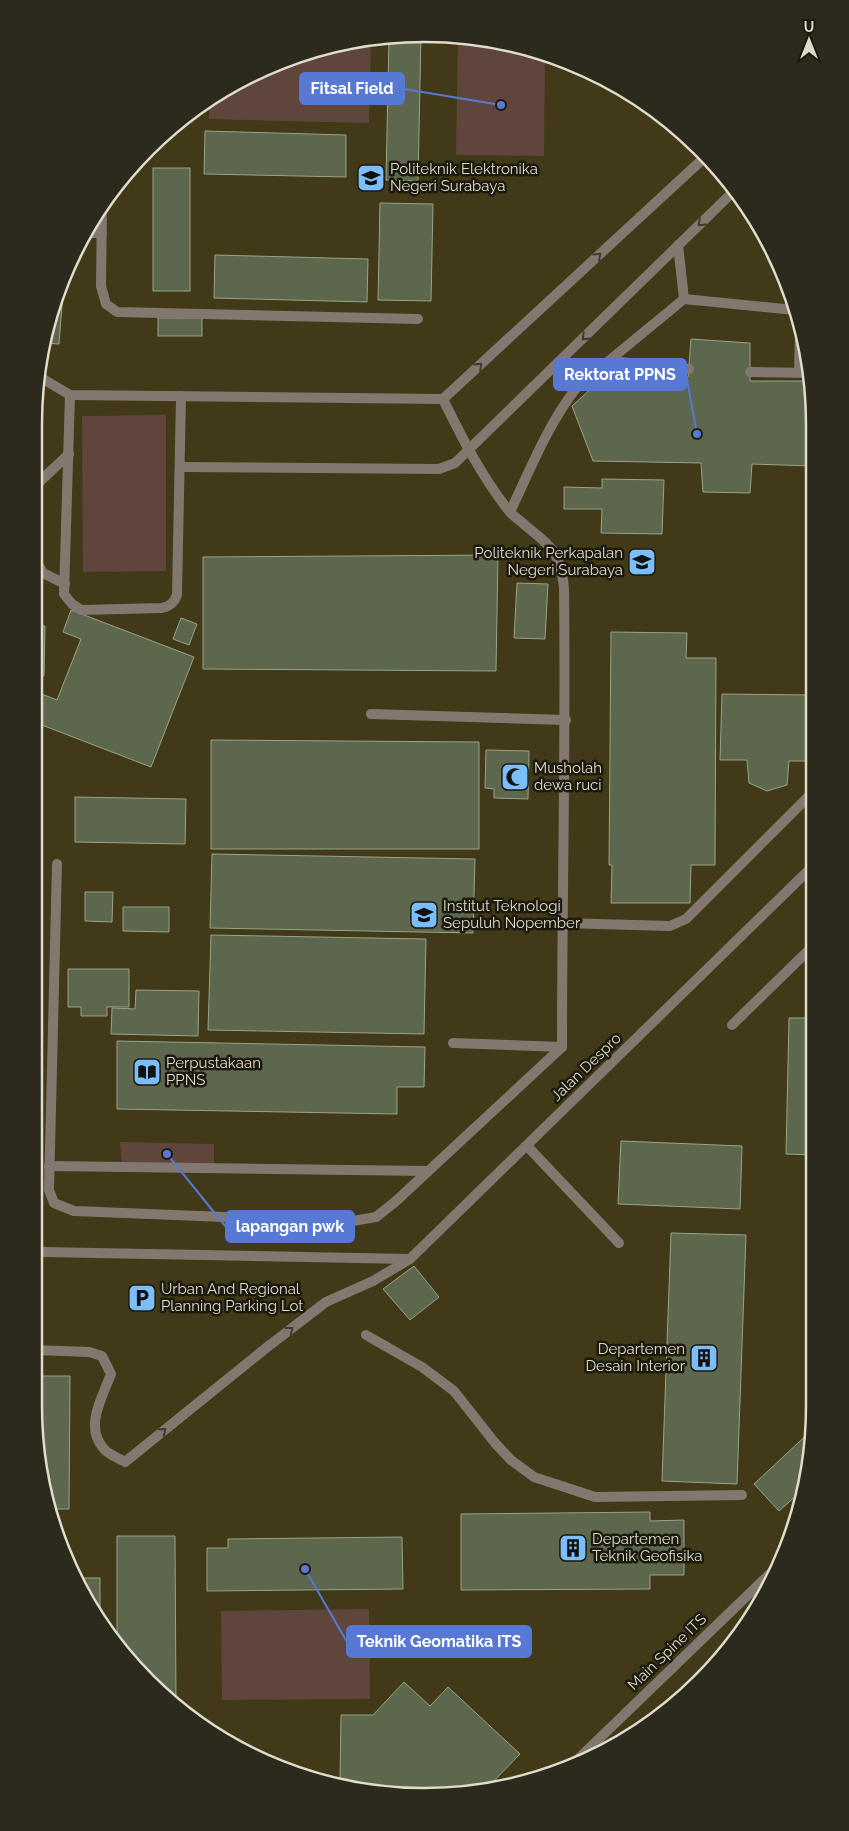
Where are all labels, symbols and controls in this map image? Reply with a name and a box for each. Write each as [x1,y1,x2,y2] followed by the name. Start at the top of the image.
[784,15,834,65] north arrow
[804,19,814,35] text: U
[300,73,404,104] callout: Fitsal Field
[310,79,394,98] text: Fitsal Field
[390,160,538,195] place label: Politeknik Elektronika Negeri Surabaya
[356,163,386,193] school or university icon: Politeknik Elektronika Negeri Surabaya
[698,217,707,226] one-way arrow
[592,253,601,262] one-way arrow
[582,331,591,340] one-way arrow
[554,359,686,390] callout: Rektorat PPNS
[473,363,482,372] one-way arrow
[564,365,676,384] text: Rektorat PPNS
[474,544,623,579] place label: Politeknik Perkapalan Negeri Surabaya
[627,547,657,577] school or university icon: Politeknik Perkapalan Negeri Surabaya
[534,759,602,794] place label: Musholah dewa ruci
[500,762,530,792] mosque icon: Musholah dewa ruci
[443,897,581,932] place label: Institut Teknologi Sepuluh Nopember
[409,900,439,930] school or university icon: Institut Teknologi Sepuluh Nopember
[547,1029,625,1105] street label: Jalan Despro
[166,1054,261,1089] place label: Perpustakaan PPNS
[132,1057,162,1087] library icon: Perpustakaan PPNS
[226,1211,354,1242] callout: lapangan pwk
[236,1217,344,1236] text: lapangan pwk
[161,1280,303,1315] place label: Urban And Regional Planning Parking Lot
[127,1283,157,1313] parking icon: Urban And Regional Planning Parking Lot
[284,1327,293,1335] one-way arrow
[585,1340,686,1375] place label: Departemen Desain Interior
[689,1343,719,1373] building icon: Departemen Desain Interior
[157,1429,166,1437] one-way arrow
[592,1530,703,1565] place label: Departemen Teknik Geofisika
[558,1533,588,1563] building icon: Departemen Teknik Geofisika
[624,1610,710,1694] street label: Main Spine ITS
[347,1626,531,1657] callout: Teknik Geomatika ITS
[357,1632,521,1651] text: Teknik Geomatika ITS

